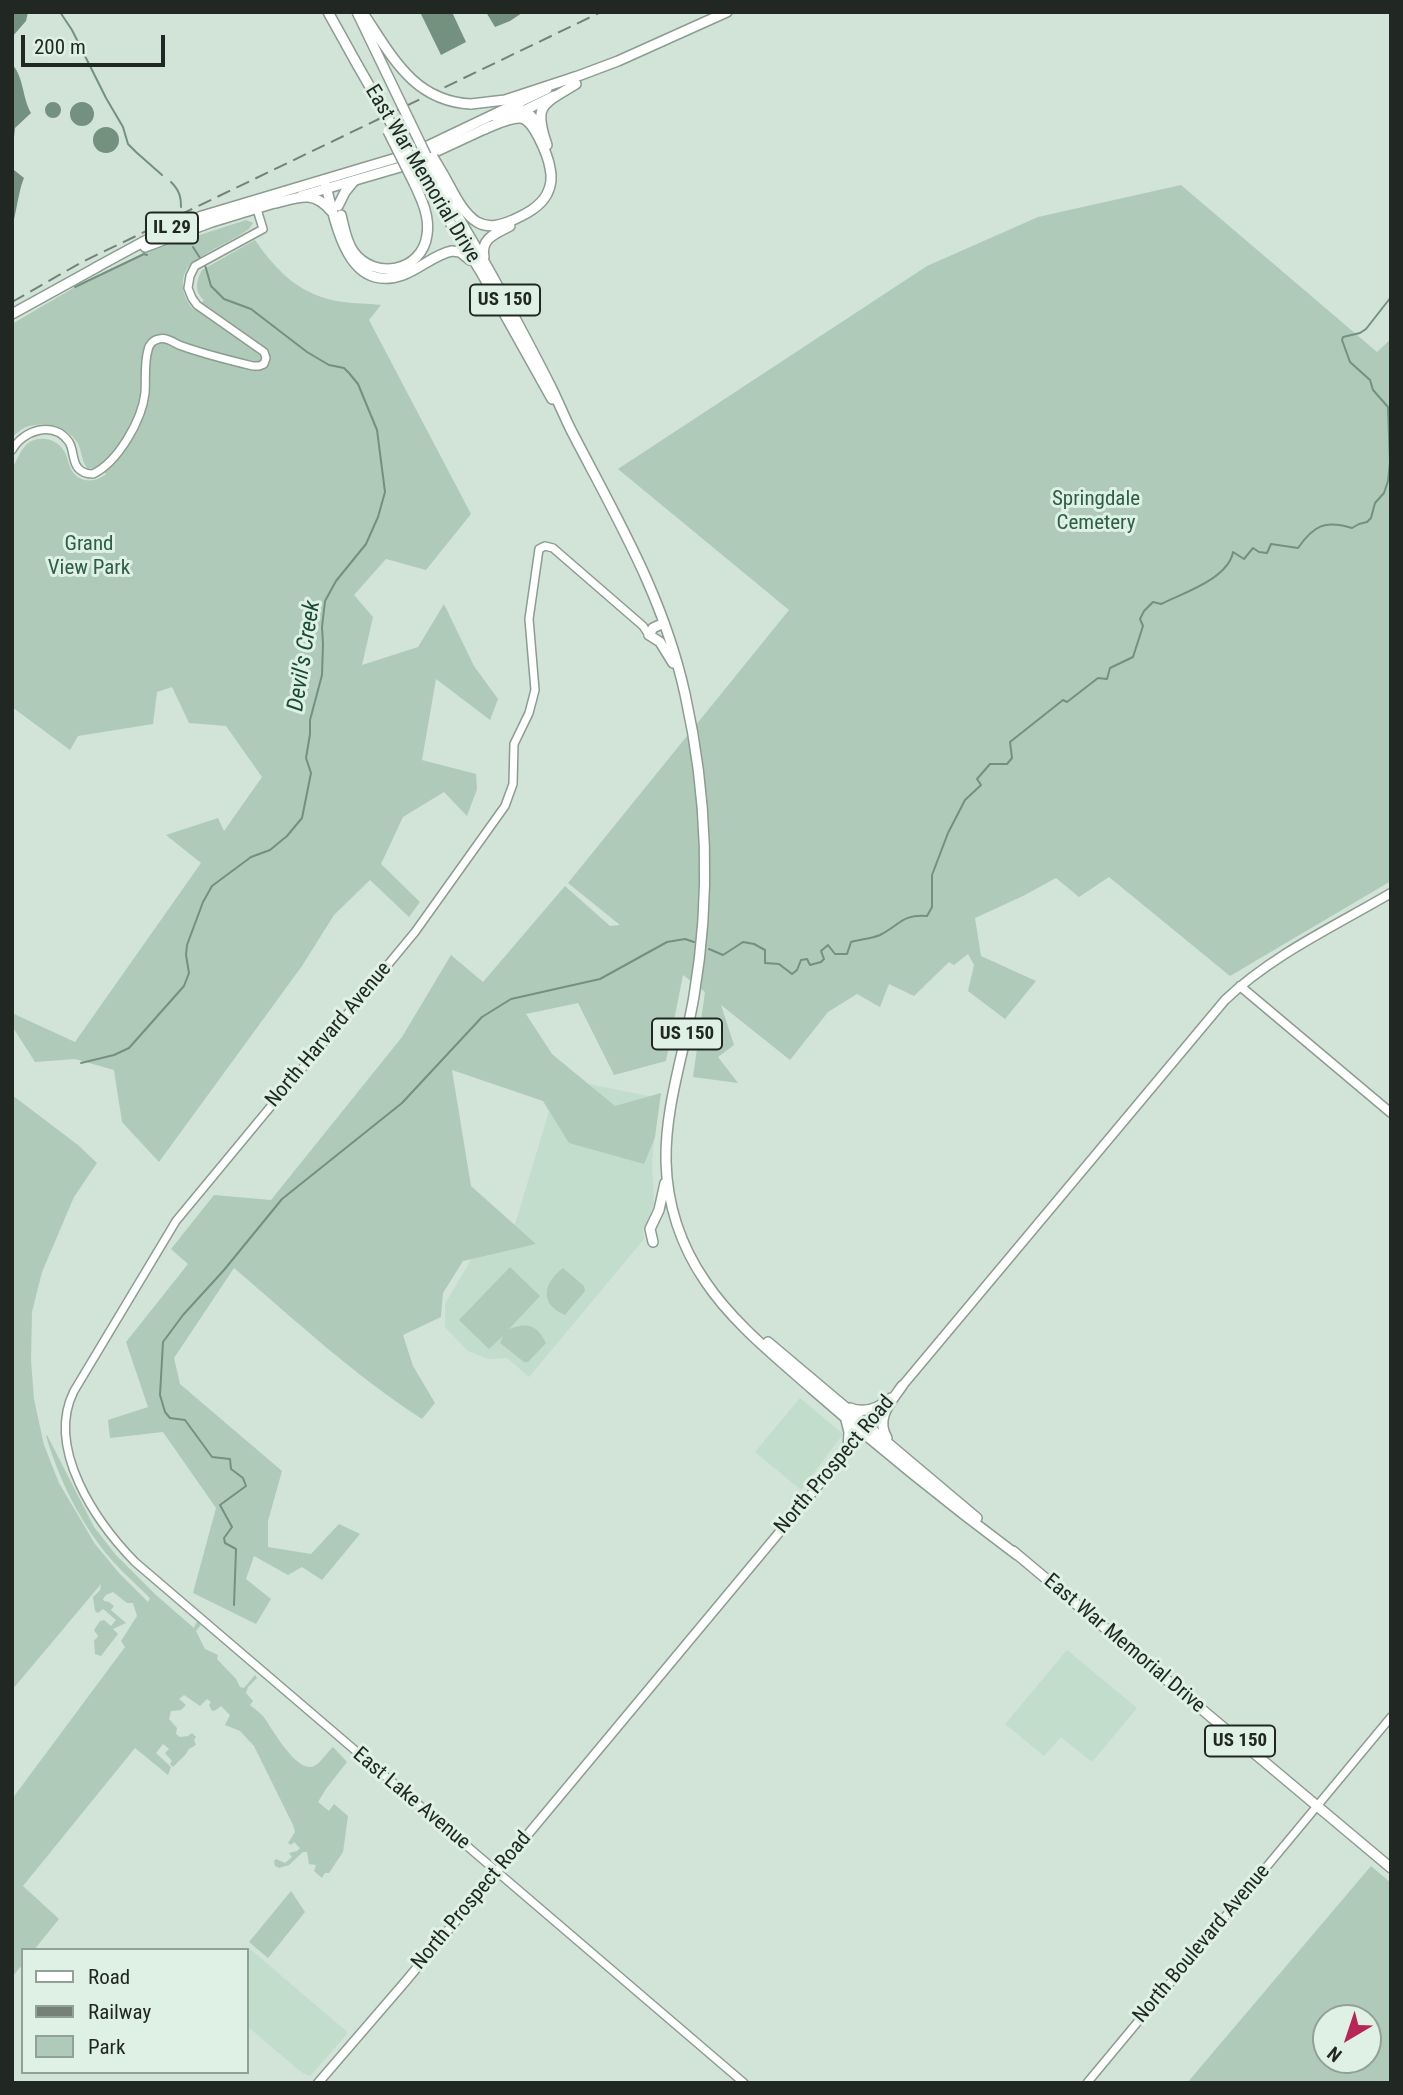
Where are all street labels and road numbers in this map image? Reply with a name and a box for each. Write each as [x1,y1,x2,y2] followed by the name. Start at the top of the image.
[359,81,485,267] street label: East War Memorial Drive
[146,212,198,244] road number: IL 29
[470,284,540,316] road number: US 150
[261,957,397,1113] street label: North Harvard Avenue
[652,1018,722,1050] road number: US 150
[770,1391,900,1539] street label: North Prospect Road
[1038,1569,1210,1719] street label: East War Memorial Drive
[1205,1726,1275,1756] road number: US 150
[347,1743,475,1855] street label: East Lake Avenue
[407,1827,537,1975] street label: North Prospect Road
[1128,1860,1276,2028] street label: North Boulevard Avenue

